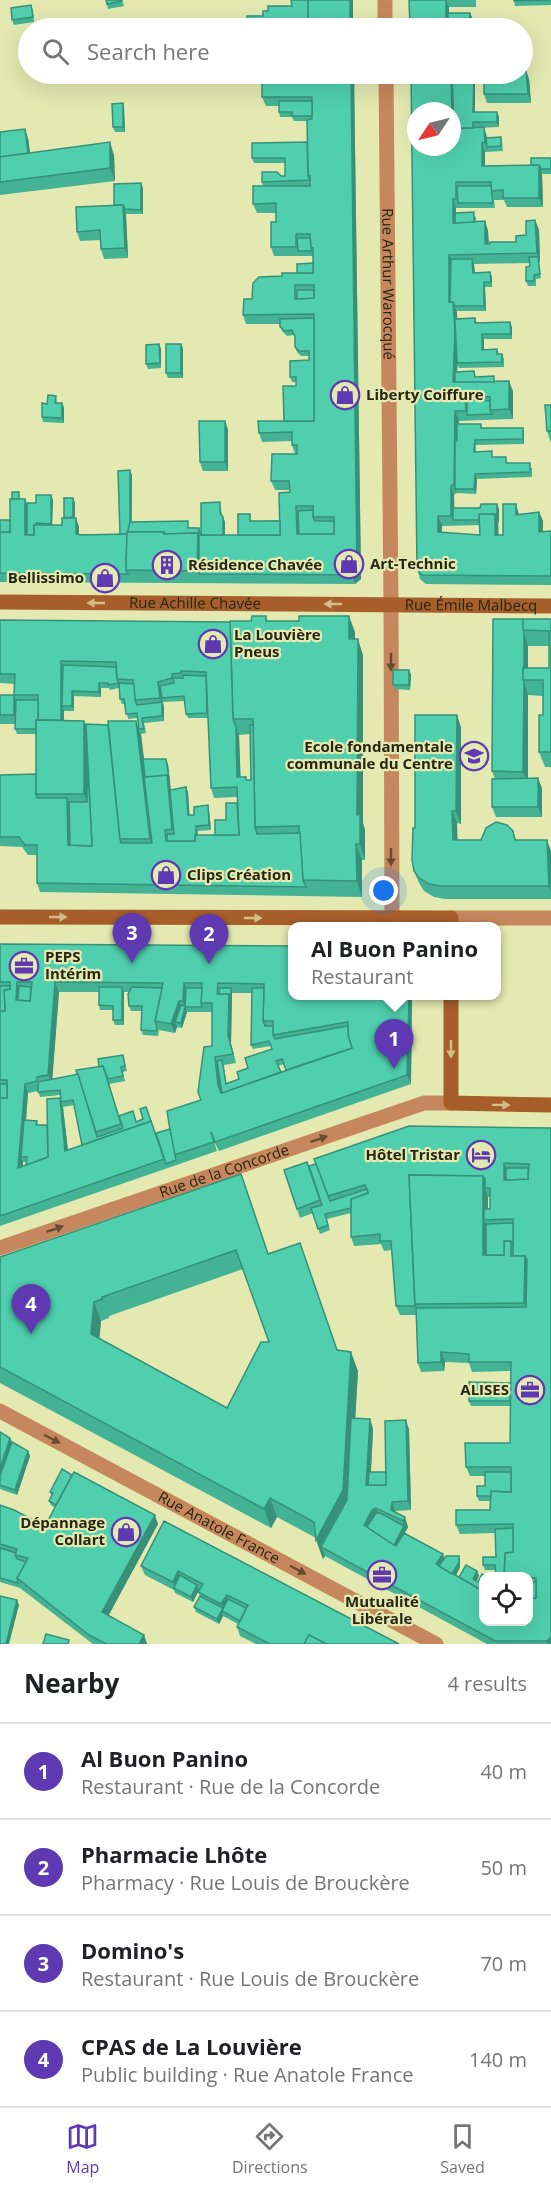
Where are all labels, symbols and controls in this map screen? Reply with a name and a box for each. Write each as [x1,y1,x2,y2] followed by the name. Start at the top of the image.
[18,18,533,84] search box
[39,35,72,68] icon: search
[87,36,210,66] text: Search here
[407,102,461,156] north arrow
[378,208,400,360] street label: Rue Arthur Warocqué
[329,379,361,411] shop icon: Liberty Coiffure
[366,384,484,404] place label: Liberty Coiffure
[333,548,365,580] shop icon: Art-Technic
[151,549,183,581] building icon: Résidence Chavée
[370,553,456,573] place label: Art-Technic
[188,554,322,574] place label: Résidence Chavée
[89,562,121,594] shop icon: Bellissimo
[8,567,84,587] place label: Bellissimo
[129,592,261,613] street label: Rue Achille Chavée
[405,594,537,615] street label: Rue Émile Malbecq
[86,598,105,608] one-way arrow
[323,599,342,609] one-way arrow
[234,624,321,661] place label: La Louvière Pneus
[197,628,229,660] shop icon: La Louvière Pneus
[386,653,396,672] one-way arrow
[287,736,453,773] place label: Ecole fondamentale communale du Centre
[458,740,490,772] school or university icon: Ecole fondamentale communale du Centre
[386,848,396,867] one-way arrow
[150,859,182,891] shop icon: Clips Création
[187,864,291,884] place label: Clips Création
[369,876,398,905] your location
[49,912,68,922] one-way arrow
[244,913,263,923] one-way arrow
[112,914,152,963] pin: 3
[190,914,228,964] pin: 2
[288,922,501,1000] popup
[311,933,478,963] text: Al Buon Panino
[45,946,101,983] place label: PEPS Intérim
[8,950,40,982] office icon: PEPS Intérim
[311,963,413,990] text: Restaurant
[374,1020,414,1069] pin: 1
[446,1040,456,1059] one-way arrow
[491,1100,510,1110] one-way arrow
[311,1134,329,1143] one-way arrow
[156,1139,292,1202] street label: Rue de la Concorde
[465,1139,497,1171] hotel icon: Hôtel Tristar
[365,1144,460,1164] place label: Hôtel Tristar
[46,1224,64,1233] one-way arrow
[12,1284,51,1334] pin: 4
[514,1374,546,1406] office icon: ALISES
[460,1379,509,1399] place label: ALISES
[43,1434,60,1443] one-way arrow
[155,1486,284,1568] street label: Rue Anatole France
[20,1512,105,1549] place label: Dépannage Collart
[110,1516,142,1548] shop icon: Dépannage Collart
[366,1559,398,1591] office icon: Mutualité Libérale
[289,1565,306,1575] one-way arrow
[479,1572,533,1626] map controls
[479,1572,533,1626] button: locate
[345,1591,419,1628] place label: Mutualité Libérale
[24,1665,119,1701] text: Nearby
[447,1670,527,1697] text: 4 results
[81,1743,248,1773] text: Al Buon Panino
[38,1758,49,1785] text: 1
[480,1758,527,1785] text: 40 m
[81,1773,380,1800] text: Restaurant · Rue de la Concorde
[81,1839,267,1869] text: Pharmacie Lhôte
[38,1854,49,1881] text: 2
[480,1854,527,1881] text: 50 m
[81,1869,410,1896] text: Pharmacy · Rue Louis de Brouckère
[81,1935,184,1965] text: Domino's
[38,1950,49,1977] text: 3
[480,1950,527,1977] text: 70 m
[81,1965,419,1992] text: Restaurant · Rue Louis de Brouckère
[81,2031,302,2061] text: CPAS de La Louvière
[38,2046,49,2073] text: 4
[469,2046,527,2073] text: 140 m
[81,2061,413,2088] text: Public building · Rue Anatole France
[66,2120,99,2178] tab: Map
[232,2120,308,2178] tab: Directions
[440,2120,485,2178] tab: Saved

